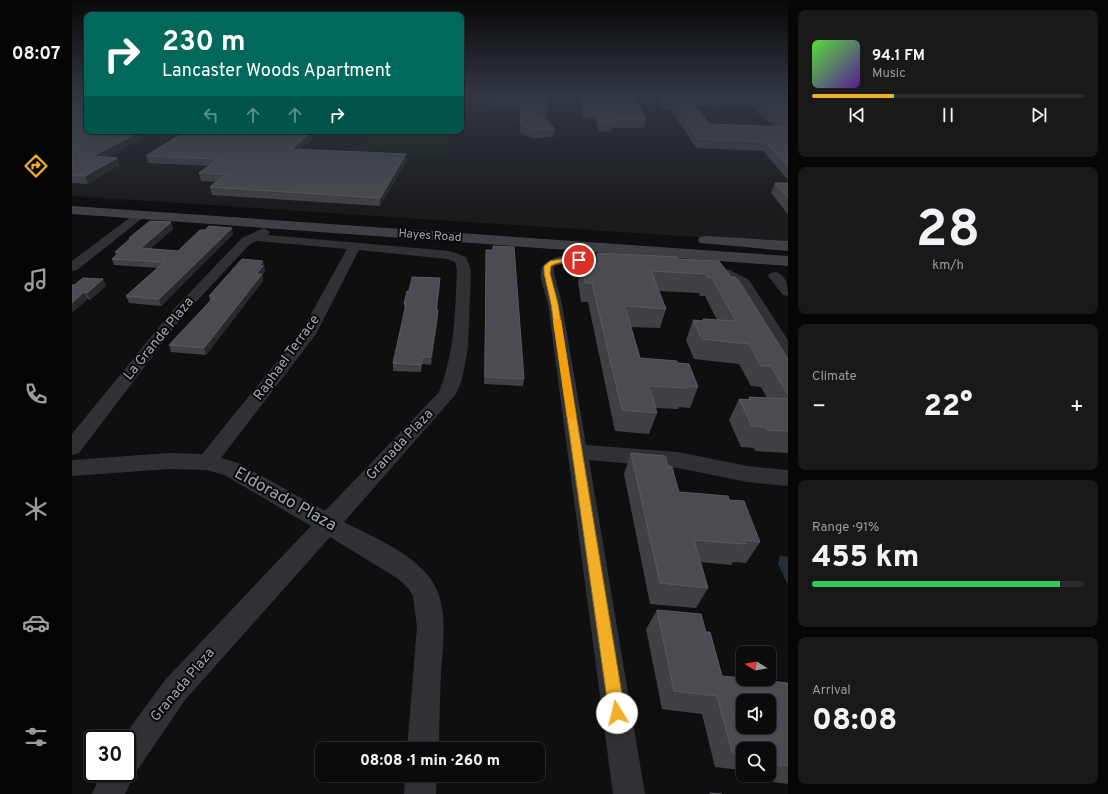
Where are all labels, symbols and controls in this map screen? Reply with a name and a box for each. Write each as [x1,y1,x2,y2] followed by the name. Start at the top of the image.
[162,25,245,61] text: 230 m
[96,28,148,80] icon: right
[12,43,60,66] text: 08:07
[872,47,925,66] text: 94.1 FM
[162,60,391,83] text: Lancaster Woods Apartment
[872,66,906,82] text: Music
[200,104,222,126] icon: left
[242,104,264,126] icon: ahead
[284,104,306,126] icon: ahead
[326,104,348,126] icon: right
[846,104,868,126] icon: previous
[937,104,959,126] icon: pause
[1028,104,1050,126] icon: next
[22,152,50,180] icon: directions
[916,199,980,265] text: 28
[398,226,462,246] street label: Hayes Road
[562,243,596,277] pin
[568,249,590,271] icon: arrive
[932,258,964,274] text: km/h
[22,266,50,294] icon: music
[120,294,198,384] street label: La Grande Plaza
[250,312,324,404] street label: Raphael Terrace
[812,369,857,385] text: Climate
[22,380,50,408] icon: phone
[923,389,973,426] text: 22°
[812,394,826,421] text: −
[1070,394,1084,421] text: +
[363,406,437,484] street label: Granada Plaza
[230,463,340,537] street label: Eldorado Plaza
[22,495,50,523] icon: climate
[812,520,879,536] text: Range · 91%
[812,540,919,577] text: 455 km
[22,609,50,637] icon: car
[147,645,219,725] street label: Granada Plaza
[736,646,776,686] north arrow
[736,646,776,782] map controls
[812,683,851,699] text: Arrival
[596,692,638,734] position arrow
[736,694,776,734] button: sound
[812,703,897,740] text: 08:08
[22,723,50,751] icon: filters
[84,730,136,782] speed limit sign: 30
[736,742,776,782] button: search
[360,752,500,771] text: 08:08 · 1 min · 260 m

